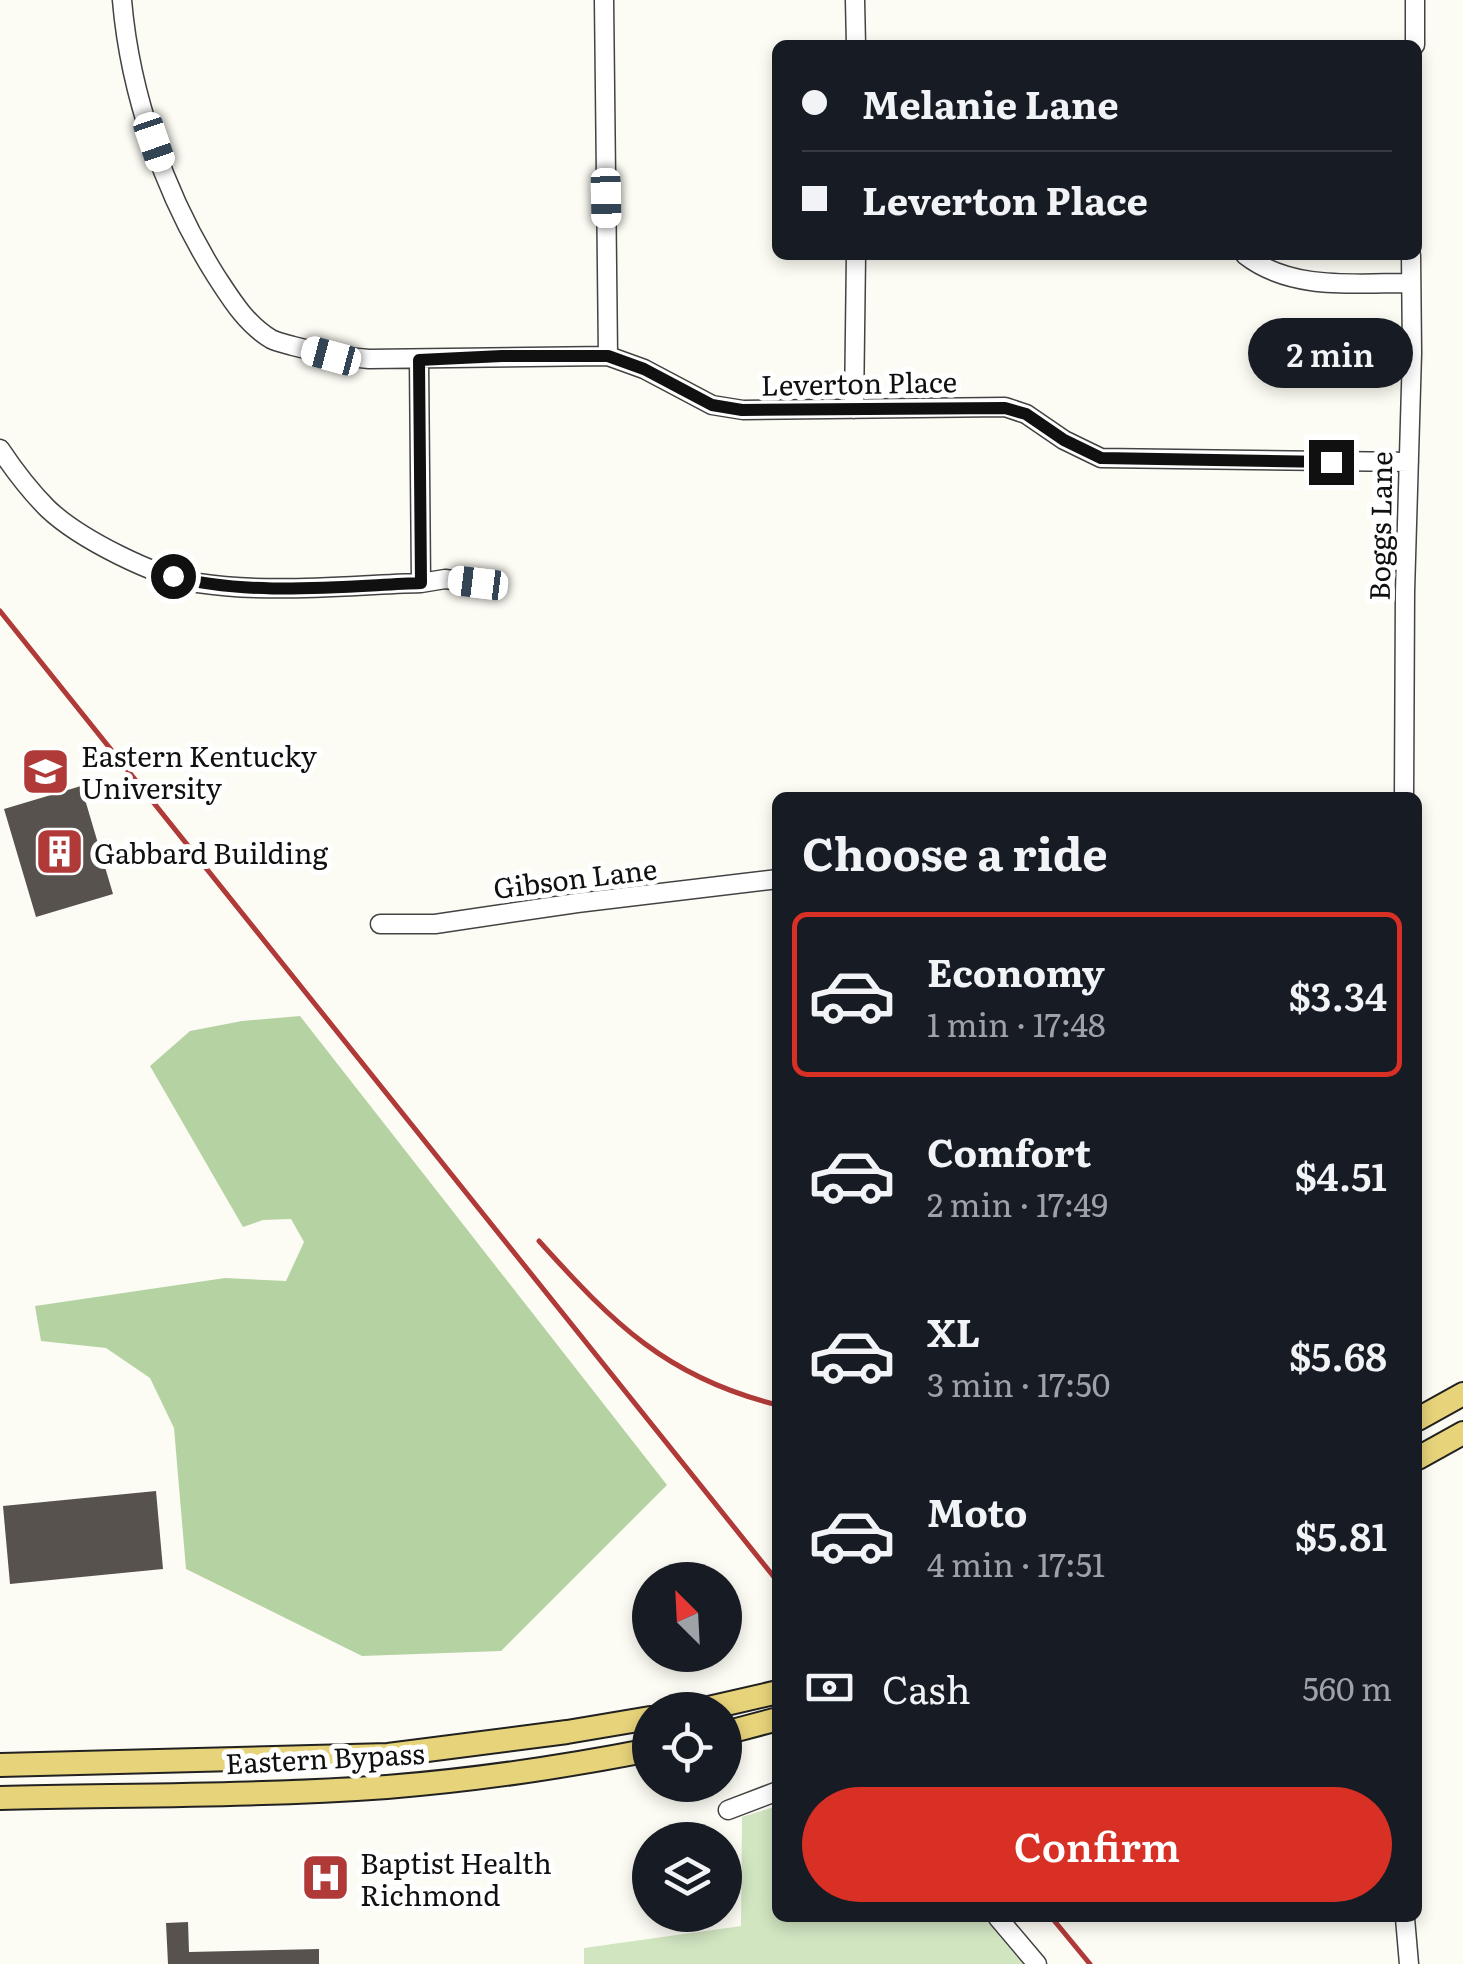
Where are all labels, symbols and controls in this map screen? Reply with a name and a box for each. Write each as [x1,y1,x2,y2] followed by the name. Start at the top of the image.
[862,74,1119,131] text: Melanie Lane
[130,109,178,175] car
[590,168,622,228] car
[862,170,1148,227] text: Leverton Place
[1248,317,1414,387] callout: 2 min
[1287,329,1374,377] text: 2 min
[298,334,364,378] car
[761,359,957,405] street label: Leverton Place
[1309,440,1354,485] route end
[1357,451,1401,601] street label: Boggs Lane
[151,554,196,599] route start
[446,564,510,602] car
[81,734,318,808] place label: Eastern Kentucky University
[20,745,72,797] school or university icon: Eastern Kentucky University
[802,818,1108,885] text: Choose a ride
[33,826,85,878] building icon: Gabbard Building
[94,831,329,873] place label: Gabbard Building
[491,846,659,908] street label: Gibson Lane
[927,942,1105,999] text: Economy
[807,950,897,1040] icon: car
[1288,966,1387,1023] text: $3.34
[927,999,1106,1047] text: 1 min · 17:48
[927,1122,1091,1179] text: Comfort
[807,1130,897,1220] icon: car
[1295,1146,1387,1203] text: $4.51
[927,1179,1108,1227] text: 2 min · 17:49
[927,1302,980,1359] text: XL
[807,1310,897,1400] icon: car
[1289,1326,1387,1383] text: $5.68
[927,1359,1110,1407] text: 3 min · 17:50
[927,1482,1027,1539] text: Moto
[807,1490,897,1580] icon: car
[1295,1506,1387,1563] text: $5.81
[927,1539,1105,1587] text: 4 min · 17:51
[632,1562,742,1672] north arrow
[632,1562,742,1932] map controls
[882,1659,971,1716] text: Cash
[802,1660,857,1715] icon: cash
[1303,1663,1392,1711] text: 560 m
[632,1692,742,1802] button: locate
[224,1731,426,1783] street label: Eastern Bypass
[802,1787,1392,1902] button: Confirm
[632,1822,742,1932] button: layers
[360,1841,552,1915] place label: Baptist Health Richmond
[299,1852,351,1904] hospital icon: Baptist Health Richmond

